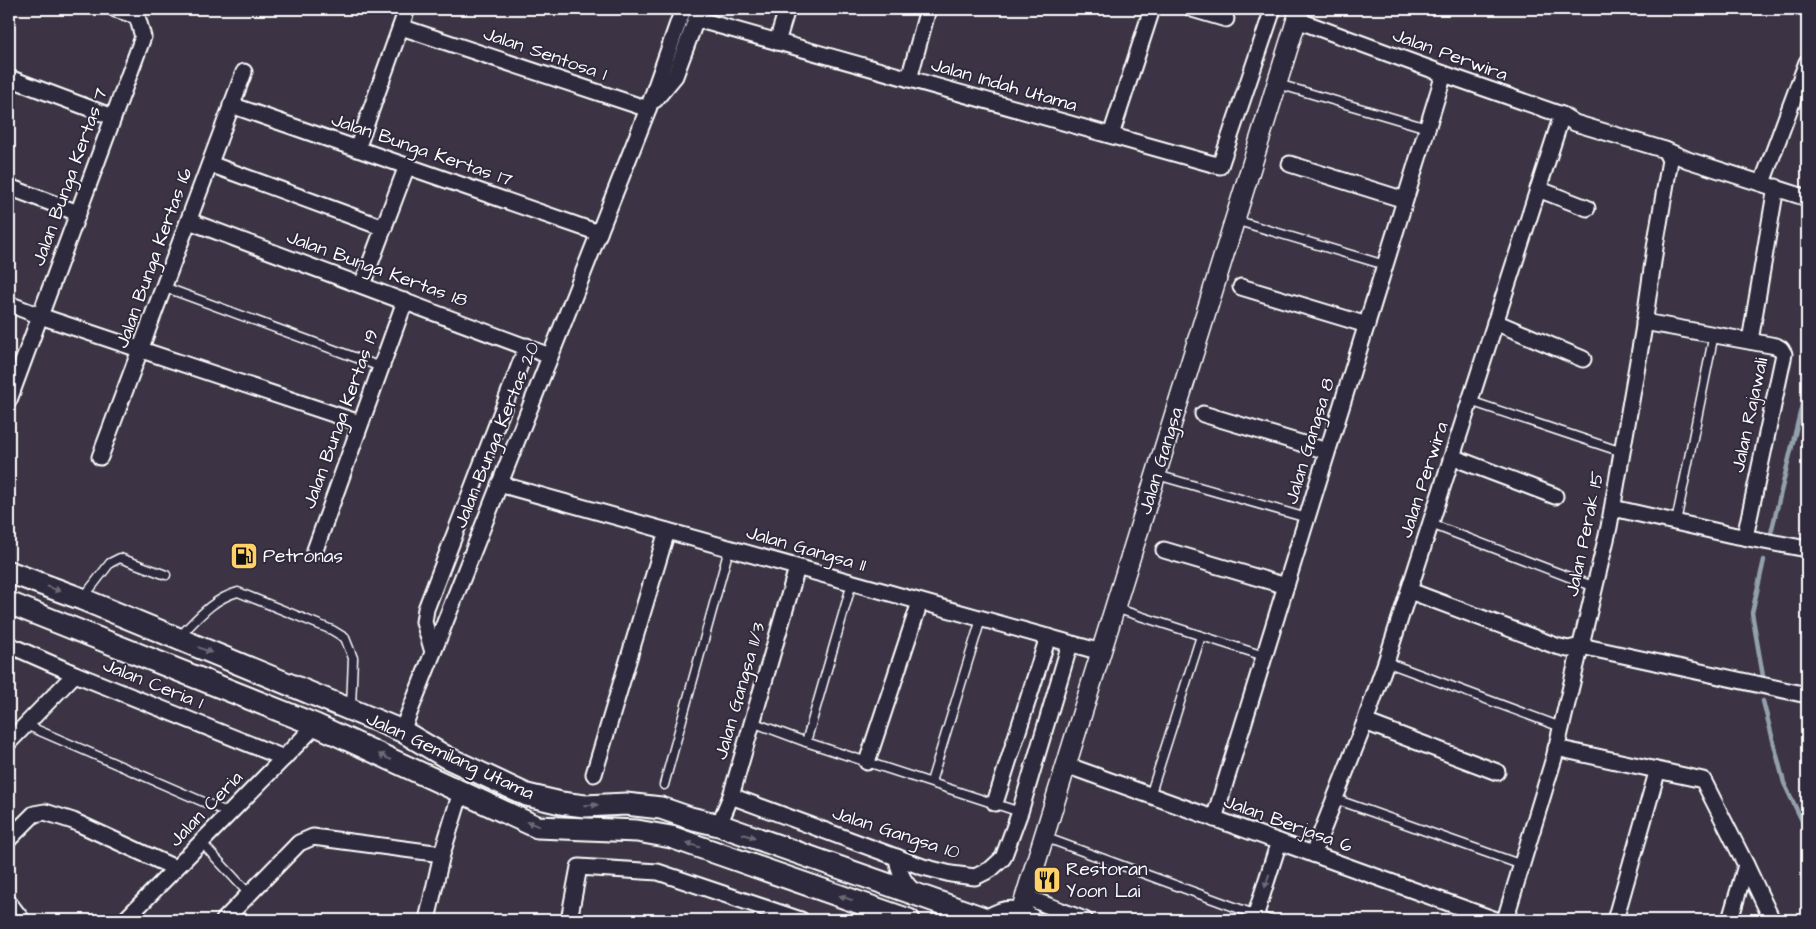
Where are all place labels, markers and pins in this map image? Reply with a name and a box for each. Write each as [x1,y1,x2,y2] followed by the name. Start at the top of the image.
[229,541,259,571] fuel station icon: Petronas
[263,543,343,570] place label: Petronas
[1066,856,1147,905] place label: Restoran Yoon Lai
[1032,865,1062,895] restaurant icon: Restoran Yoon Lai

